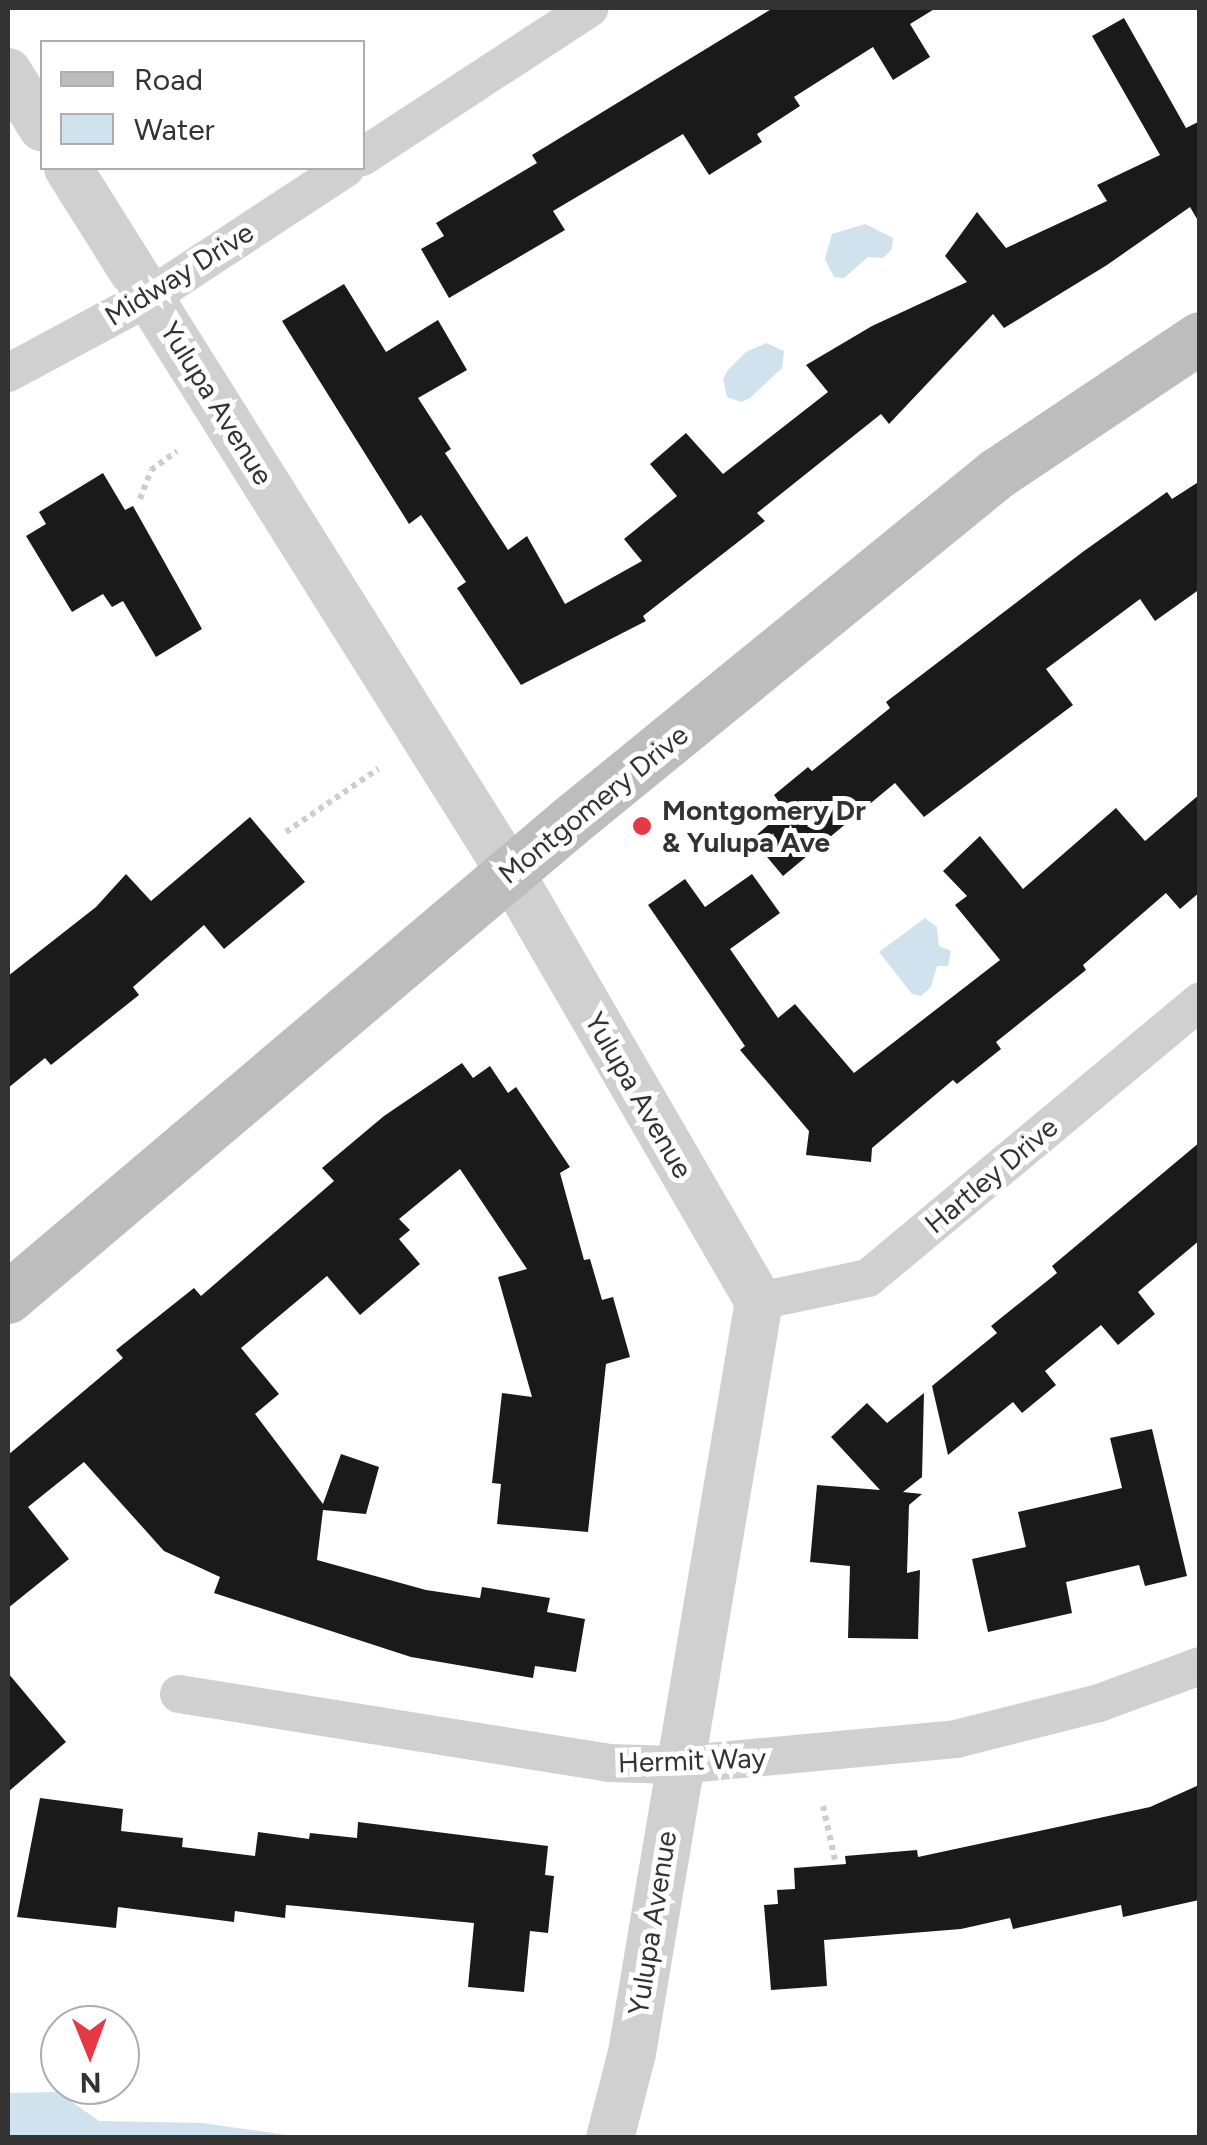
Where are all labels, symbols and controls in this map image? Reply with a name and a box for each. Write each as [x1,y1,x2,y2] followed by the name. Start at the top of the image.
[40,40,365,170] legend
[134,61,203,98] text: Road
[134,111,215,148] text: Water
[99,215,259,333] street label: Midway Drive
[153,315,281,491] street label: Yulupa Avenue
[492,717,694,891] street label: Montgomery Drive
[662,793,866,859] place label: Montgomery Dr & Yulupa Ave
[631,815,653,837] marker: Montgomery Dr & Yulupa Ave
[578,1006,700,1184] street label: Yulupa Avenue
[918,1110,1064,1240] street label: Hartley Drive
[617,1741,767,1779] street label: Hermit Way
[621,1829,683,2017] street label: Yulupa Avenue
[40,2005,140,2105] north arrow
[79,2066,102,2100] text: N

